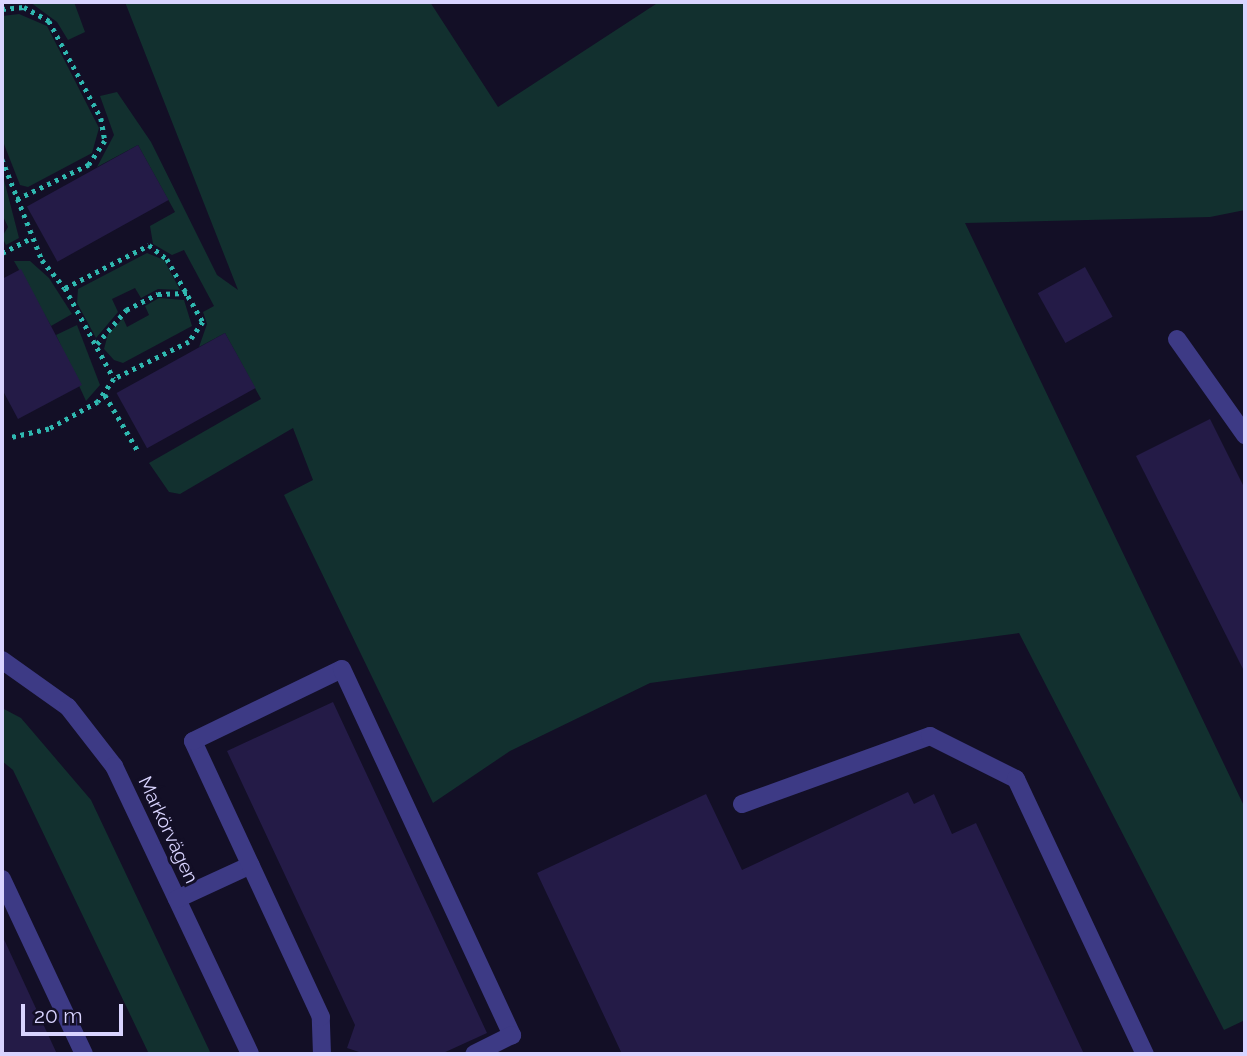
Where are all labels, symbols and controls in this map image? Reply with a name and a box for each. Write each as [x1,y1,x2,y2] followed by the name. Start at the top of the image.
[133,773,203,887] street label: Markörvägen
[24,990,126,1034] scale bar
[34,1003,82,1028] text: 20 m

